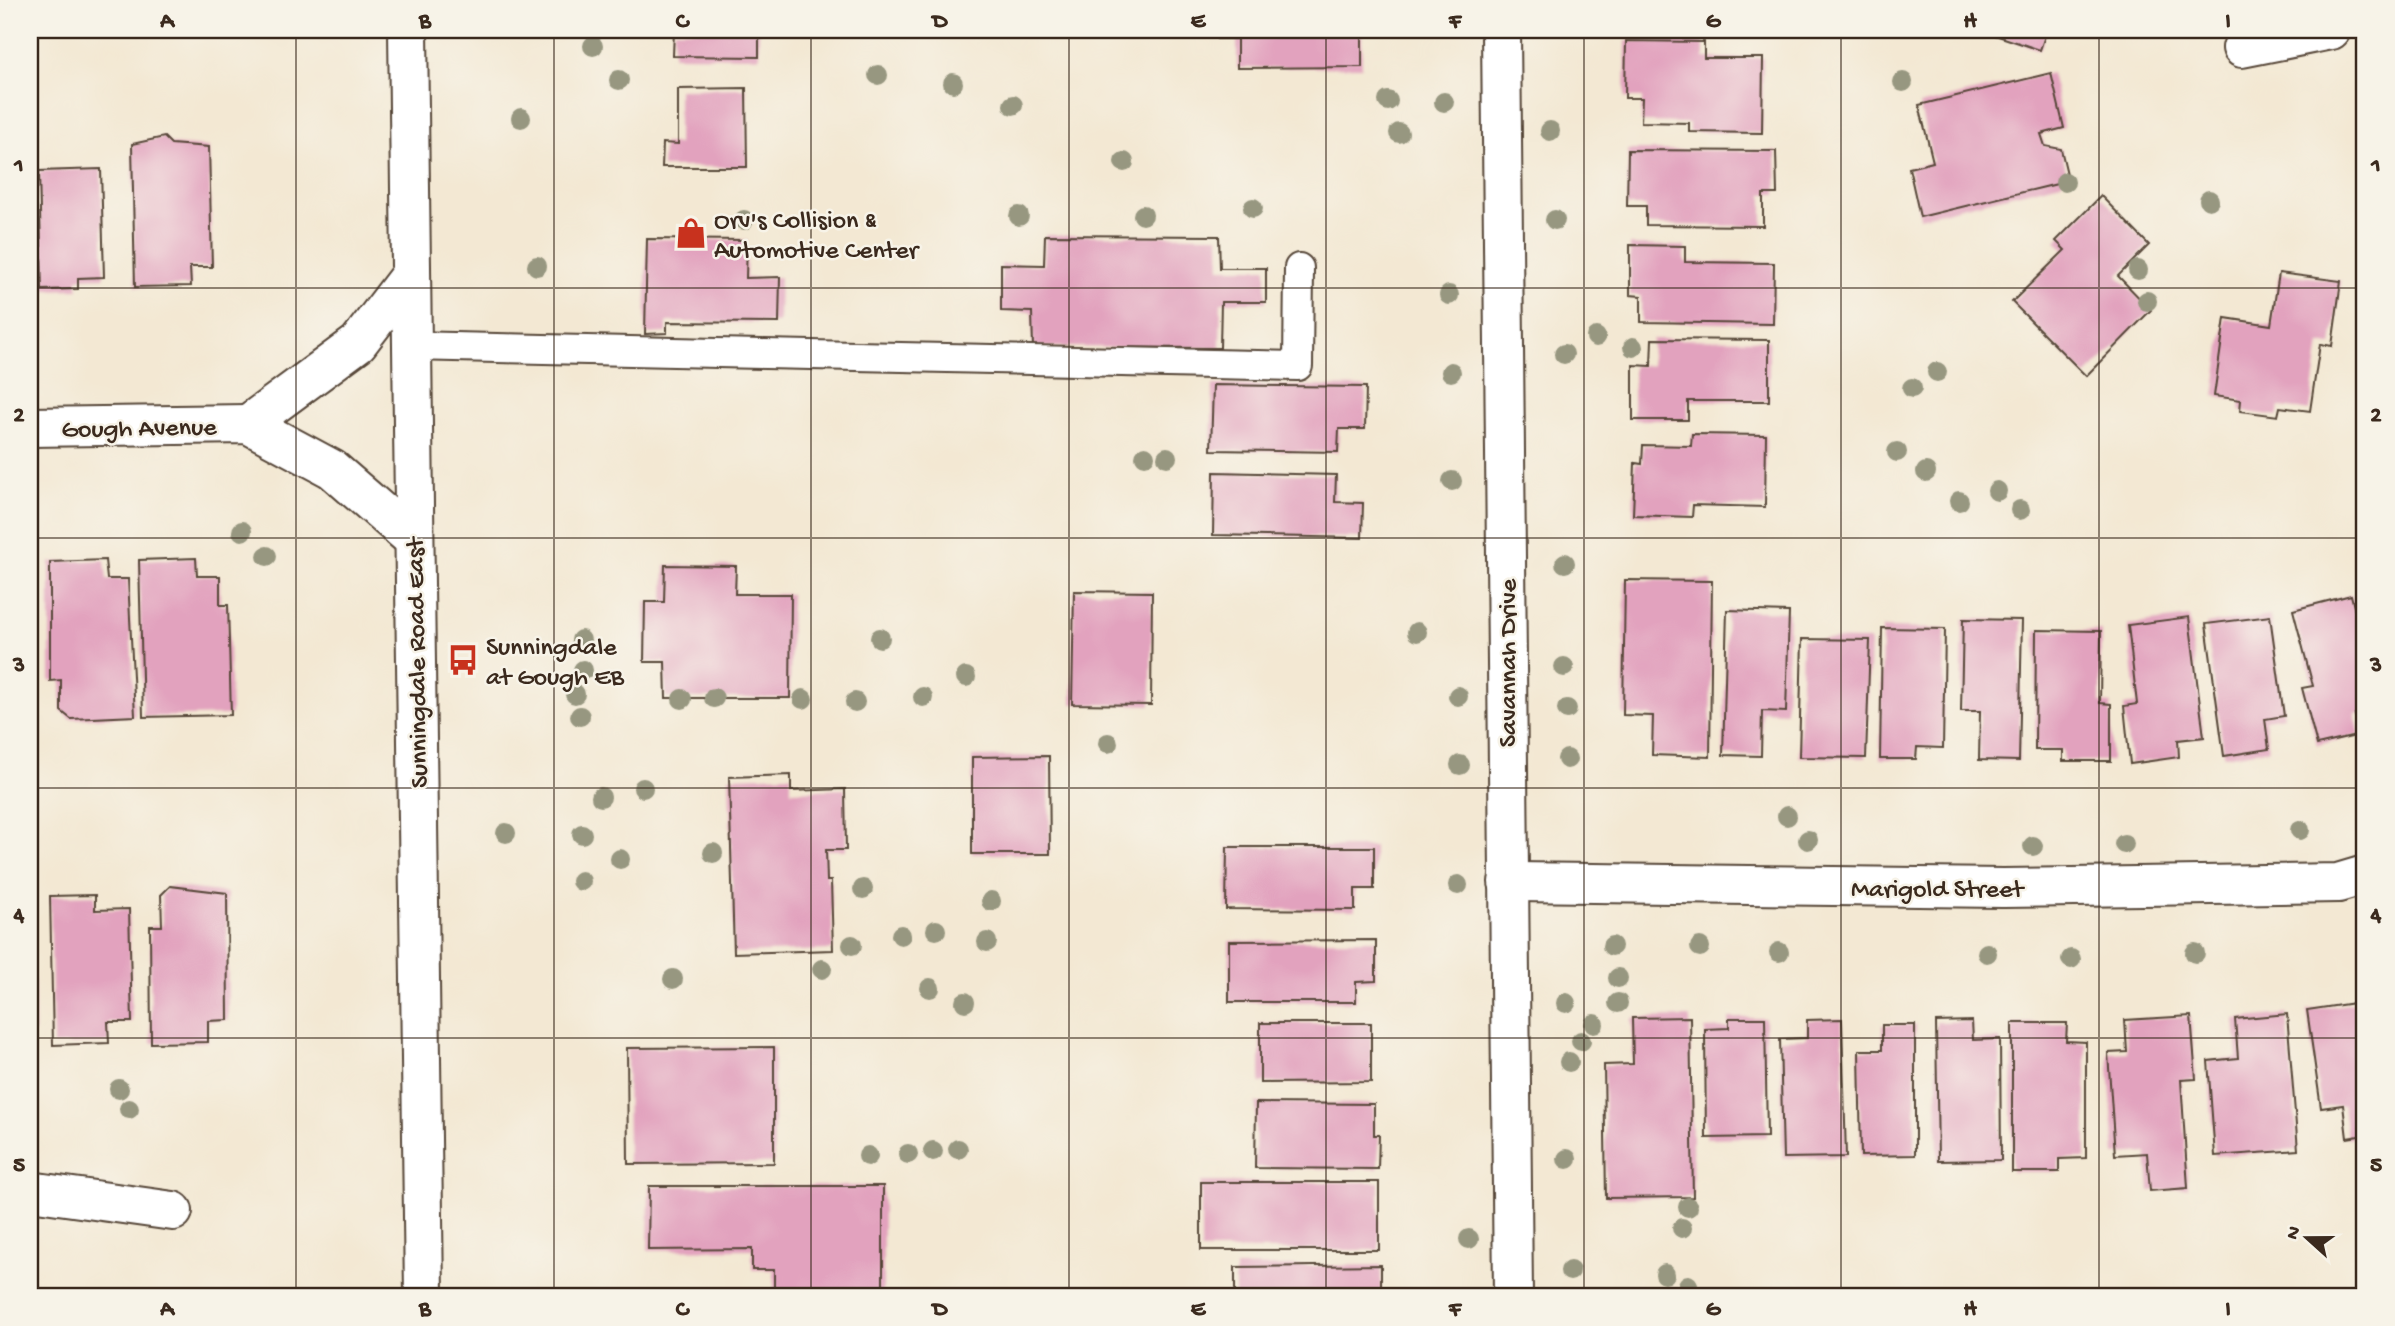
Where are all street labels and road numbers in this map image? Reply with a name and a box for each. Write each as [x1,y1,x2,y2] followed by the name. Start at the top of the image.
[61,414,218,447] street label: Gough Avenue
[402,535,437,788] street label: Sunningdale Road East
[1495,578,1526,747] street label: Savannah Drive
[1851,876,2025,907] street label: Marigold Street

